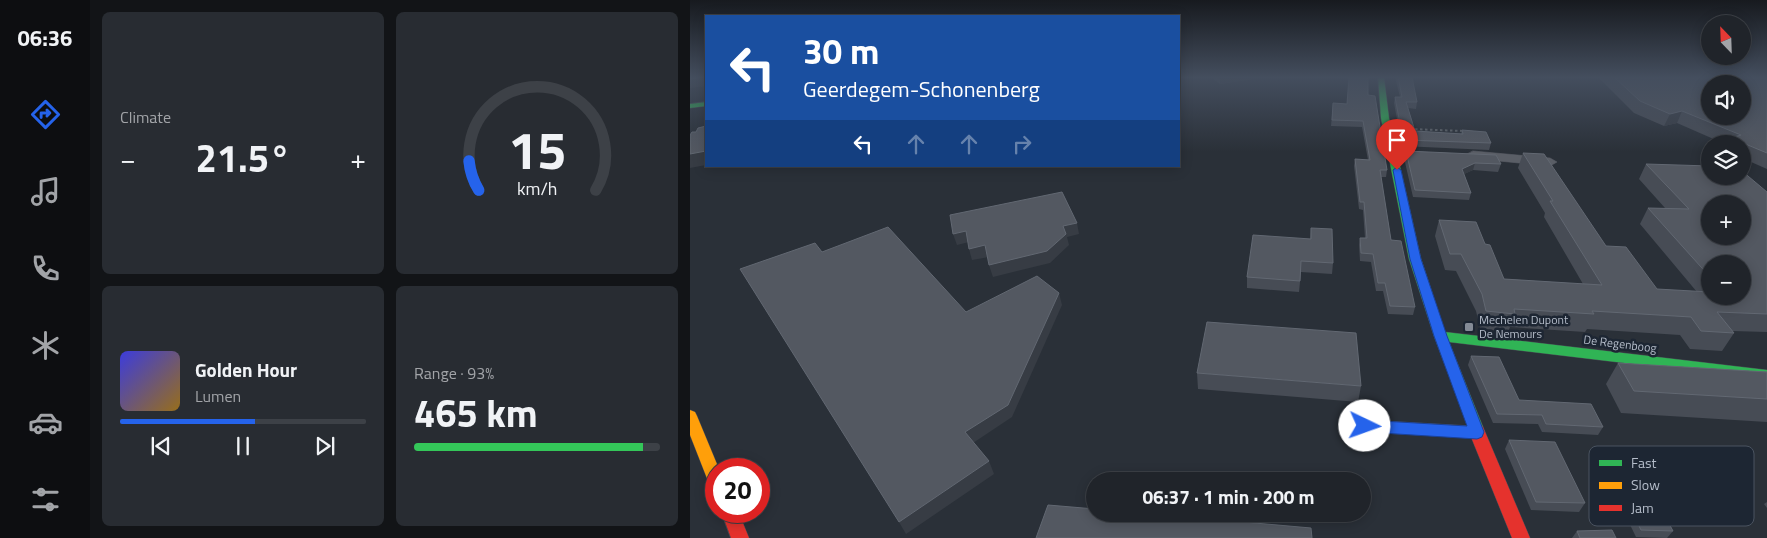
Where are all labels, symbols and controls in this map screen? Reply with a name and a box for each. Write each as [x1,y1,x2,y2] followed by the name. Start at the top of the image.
[1701,15,1751,65] north arrow
[1701,15,1751,305] map controls
[18,21,72,55] text: 06:36
[803,24,879,78] text: 30 m
[720,35,785,100] icon: left
[803,72,1040,106] text: Geerdegem-Schonenberg
[1701,75,1751,125] button: sound
[28,97,63,132] icon: directions
[120,105,171,129] text: Climate
[508,110,566,189] text: 15
[1376,119,1418,170] pin
[1383,126,1411,154] icon: arrive
[196,129,290,187] text: 21.5°
[849,130,877,158] icon: left
[902,130,930,158] icon: ahead
[955,130,983,158] icon: ahead
[1008,130,1036,158] icon: right
[1701,135,1751,185] button: layers
[120,137,136,180] text: −
[350,137,366,180] text: +
[28,174,63,209] icon: music
[517,175,557,202] text: km/h
[1701,195,1751,245] button: +
[28,251,63,286] icon: phone
[1701,255,1751,305] button: −
[1479,310,1569,343] place label: Mechelen Dupont De Nemours
[1463,321,1475,333] marker: Mechelen Dupont De Nemours
[28,328,63,363] icon: climate
[1582,330,1658,357] street label: De Regenboog
[195,355,297,384] text: Golden Hour
[414,361,494,385] text: Range · 93%
[195,384,241,408] text: Lumen
[414,384,538,442] text: 465 km
[1338,399,1390,451] position arrow
[28,405,63,440] icon: car
[147,432,175,460] icon: previous
[229,432,257,460] icon: pause
[311,432,339,460] icon: next
[1589,446,1754,526] legend
[1631,452,1656,473] text: Fast
[705,458,770,523] speed limit sign: 20
[1631,474,1660,495] text: Slow
[28,482,63,517] icon: filters
[1142,482,1315,511] text: 06:37 · 1 min · 200 m
[1631,497,1654,518] text: Jam

